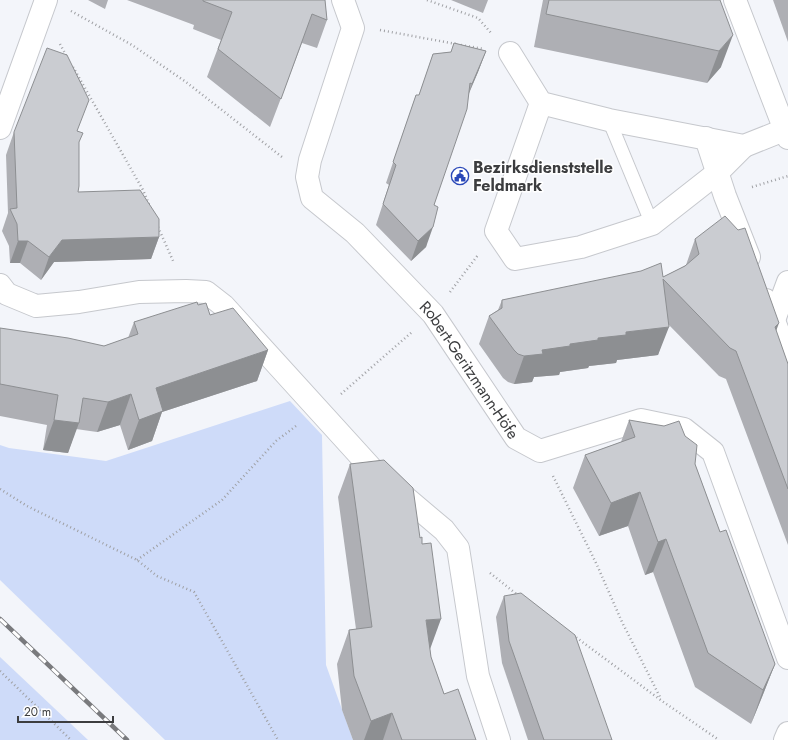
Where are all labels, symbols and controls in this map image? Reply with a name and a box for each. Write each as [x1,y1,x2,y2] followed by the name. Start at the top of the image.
[473,156,613,197] place label: Bezirksdienststelle Feldmark
[450,166,470,186] public building icon: Bezirksdienststelle Feldmark
[415,295,525,443] street label: Robert-Geritzmann-Höfe
[18,698,113,724] scale bar
[24,703,51,721] text: 20 m

